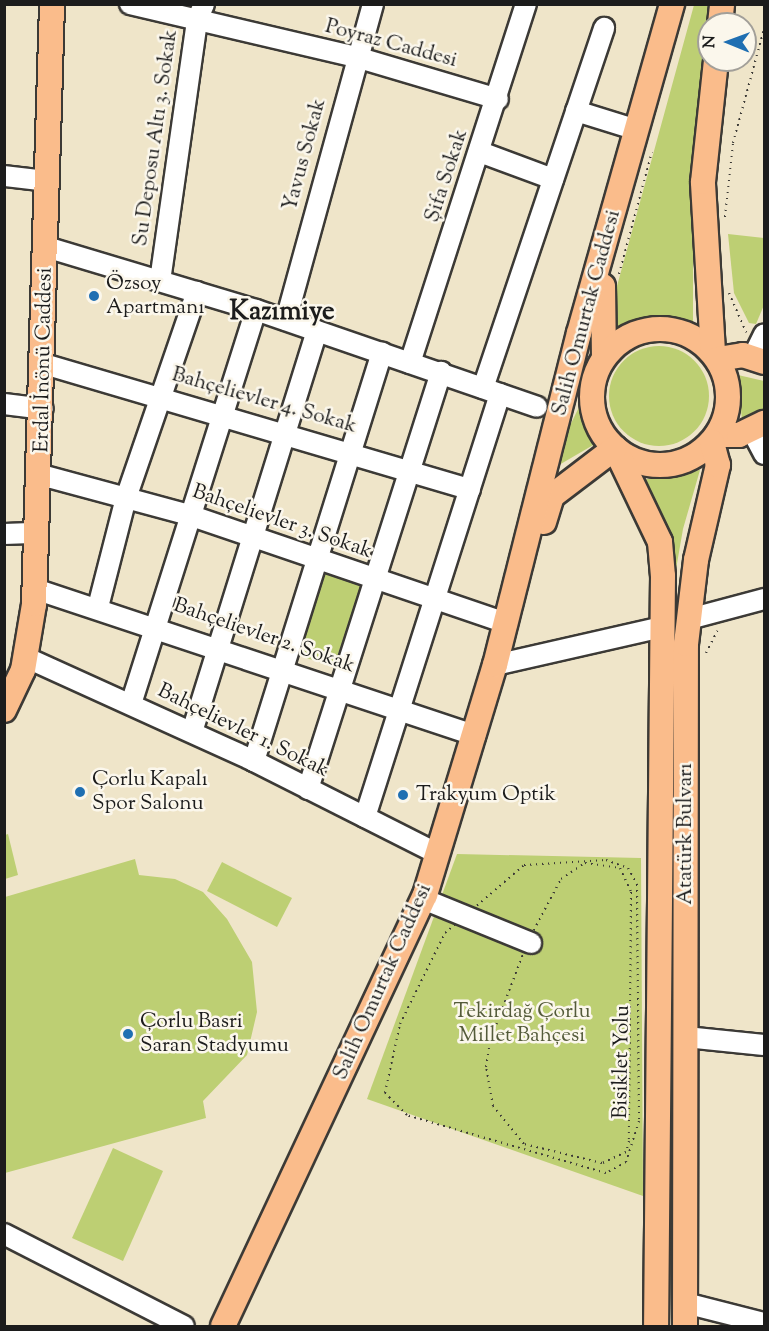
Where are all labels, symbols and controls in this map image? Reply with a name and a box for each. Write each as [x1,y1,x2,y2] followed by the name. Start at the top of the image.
[697,12,757,72] north arrow
[322,14,460,74] street label: Poyraz Caddesi
[128,28,184,248] street label: Su Deposu Altı 3. Sokak
[699,35,722,48] text: N
[278,96,332,214] street label: Yavus Sokak
[420,126,474,226] street label: Şifa Sokak
[547,207,627,419] street label: Salih Omurtak Caddesi
[30,267,58,453] street label: Erdal İnönü Caddesi
[106,271,204,321] place label: Özsoy Apartmanı
[87,289,101,303] marker: Özsoy Apartmanı
[229,297,335,329] district label: Kazımiye
[169,363,359,439] street label: Bahçelievler 4. Sokak
[189,479,375,565] street label: Bahçelievler 3. Sokak
[170,593,358,679] street label: Bahçelievler 2. Sokak
[153,679,333,783] street label: Bahçelievler 1. Sokak
[673,763,699,905] street label: Atatürk Bulvarı
[92,767,208,817] place label: Çorlu Kapalı Spor Salonu
[416,782,556,808] place label: Trakyum Optik
[73,785,87,799] marker: Çorlu Kapalı Spor Salonu
[394,786,412,804] marker: Trakyum Optik
[328,880,438,1084] street label: Salih Omurtak Caddesi
[453,999,591,1049] park label: Tekirdağ Çorlu Millet Bahçesi
[608,1005,636,1119] street label: Bisiklet Yolu
[140,1009,289,1059] place label: Çorlu Basri Saran Stadyumu
[121,1027,135,1041] marker: Çorlu Basri Saran Stadyumu

